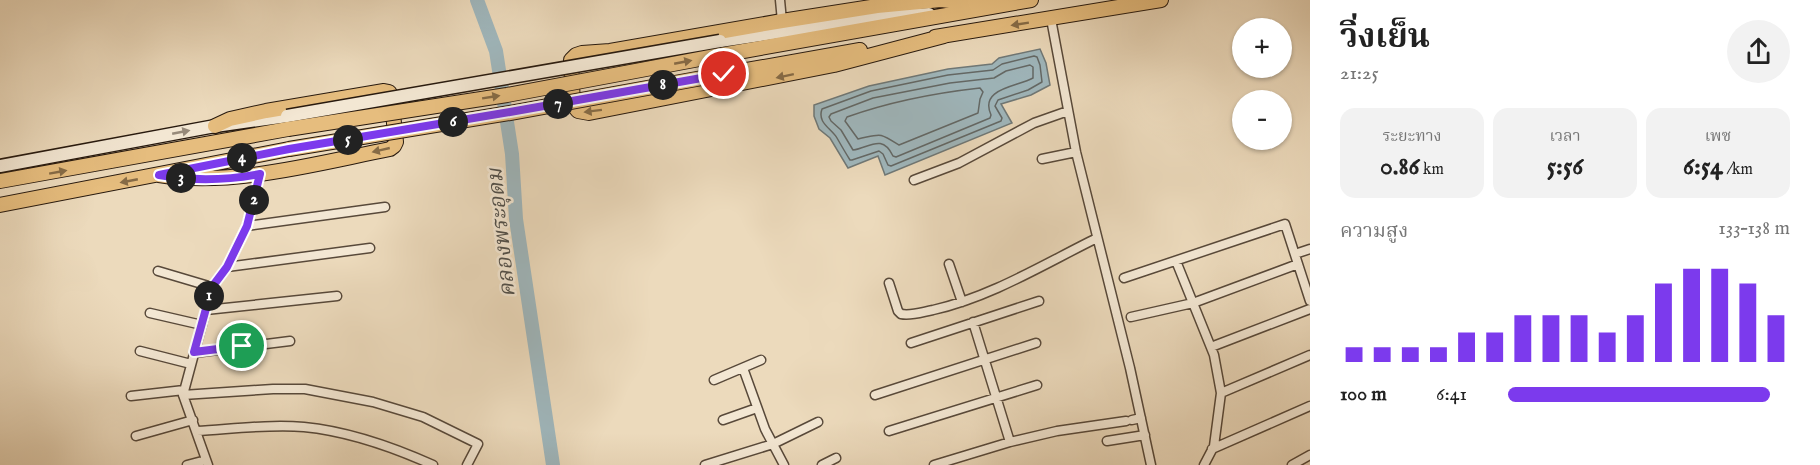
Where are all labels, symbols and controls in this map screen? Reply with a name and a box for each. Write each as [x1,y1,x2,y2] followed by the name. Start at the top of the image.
[1340,17,1430,59] text: วิ่งเย็น
[1232,18,1292,150] map controls
[1232,18,1292,78] button: +
[1011,20,1030,29] one-way arrow
[1727,20,1790,83] button: share
[698,48,749,99] pin
[674,57,693,66] one-way arrow
[707,57,740,90] icon: check
[1340,61,1379,86] text: 21:25
[648,70,678,100] pin: 8
[776,71,794,81] one-way arrow
[660,75,666,95] text: 8
[543,89,573,119] pin: 7
[1232,90,1292,150] button: −
[482,93,501,102] one-way arrow
[554,94,562,114] text: 7
[438,107,468,137] pin: 6
[584,107,603,116] one-way arrow
[450,112,456,132] text: 6
[333,125,363,155] pin: 5
[172,127,191,136] one-way arrow
[1382,127,1442,147] text: ระยะทาง
[1549,127,1581,147] text: เวลา
[1705,127,1731,147] text: เพซ
[345,130,351,150] text: 5
[227,143,257,173] pin: 4
[372,146,391,155] one-way arrow
[238,148,246,168] text: 4
[1380,150,1420,183] text: 0.86
[1547,150,1583,183] text: 5:56
[1683,150,1723,183] text: 6:54
[1420,160,1444,180] text: km
[1723,160,1753,180] text: /km
[166,163,196,193] pin: 3
[481,165,523,299] water label: คลองพระอุดม
[48,167,67,176] one-way arrow
[178,168,184,188] text: 3
[119,177,138,186] one-way arrow
[239,185,269,215] pin: 2
[250,190,258,210] text: 2
[1718,216,1790,241] text: 133–138 m
[1340,219,1408,244] text: ความสูง
[194,281,224,311] pin: 1
[206,286,212,306] text: 1
[216,320,267,371] pin
[225,329,258,362] icon: arrive
[1340,382,1387,407] text: 100 m
[1436,382,1467,407] text: 6:41

